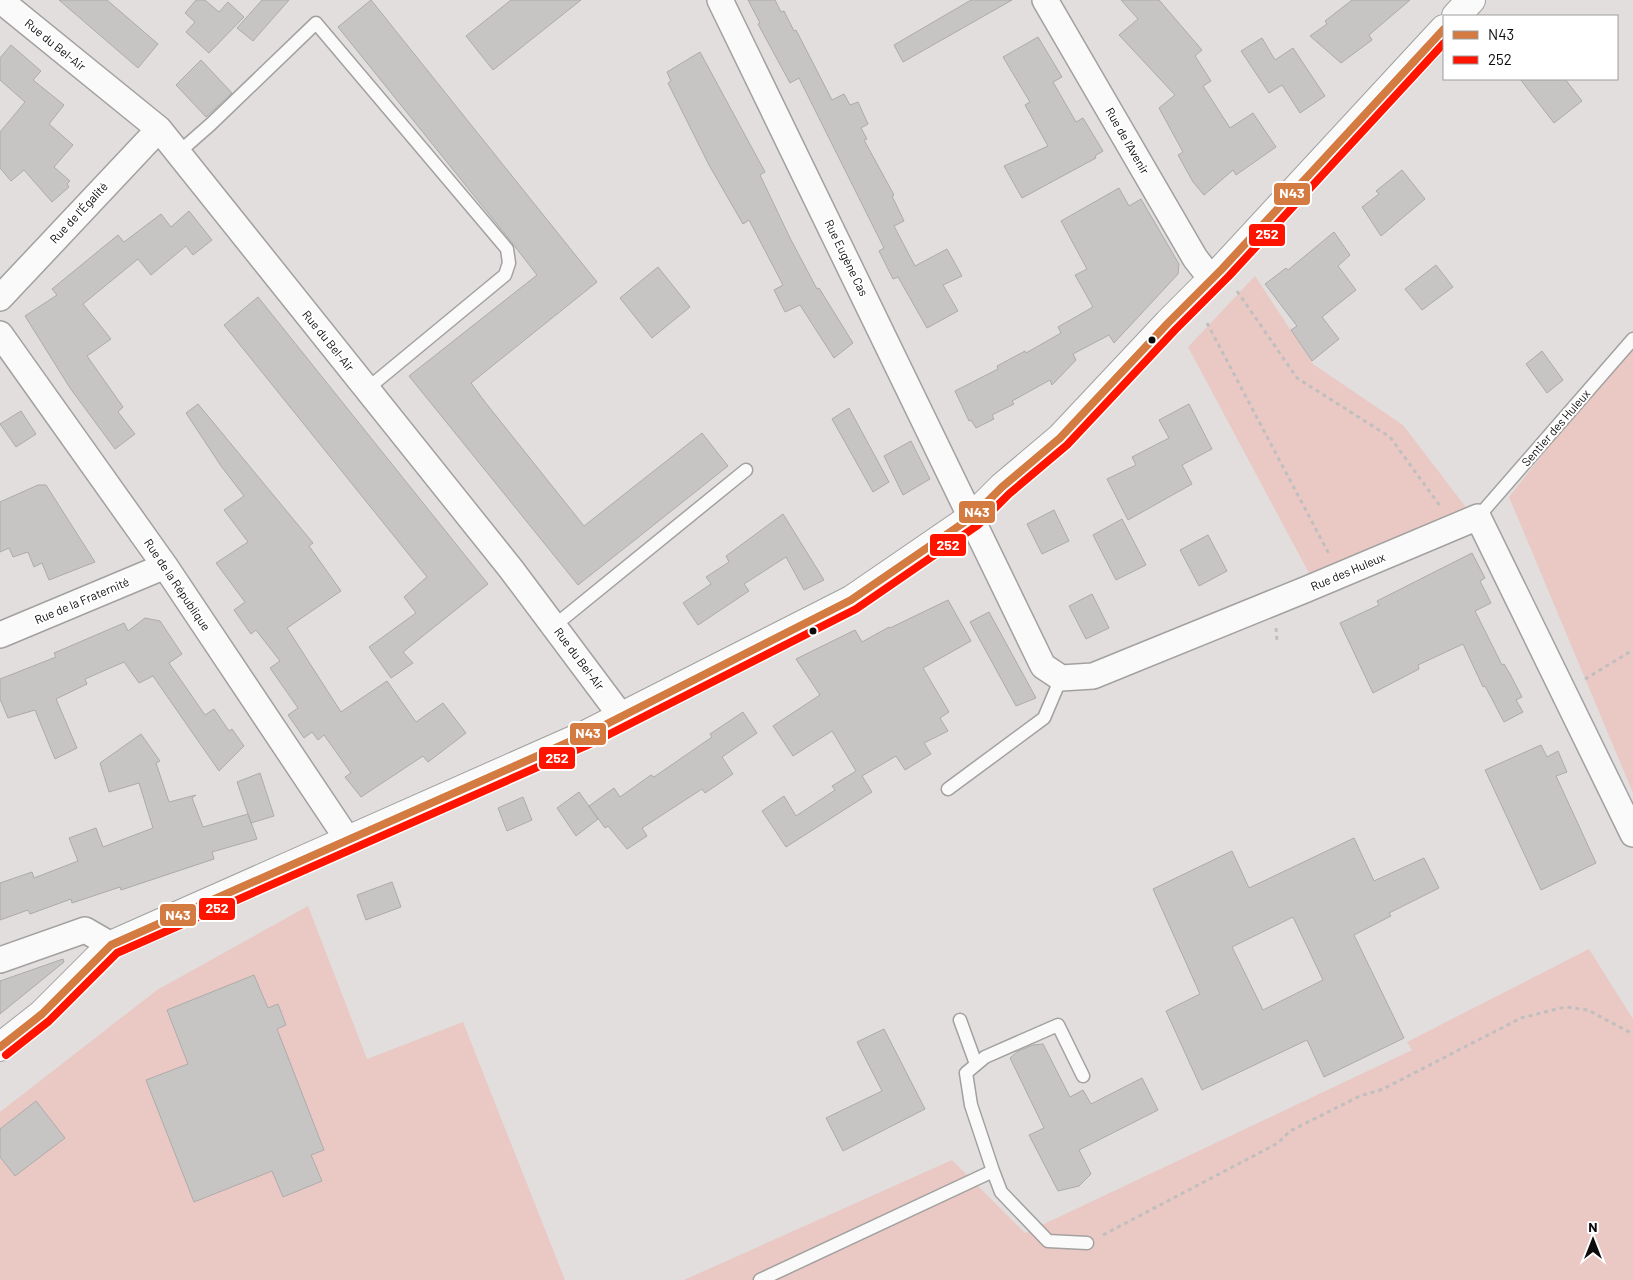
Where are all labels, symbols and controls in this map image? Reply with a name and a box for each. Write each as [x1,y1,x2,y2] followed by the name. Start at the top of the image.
[22,15,89,73] street label: Rue du Bel-Air
[1443,15,1618,80] legend
[1488,25,1514,43] text: N43
[1488,50,1512,68] text: 252
[1103,105,1153,177] street label: Rue de l'Avenir
[46,179,110,246] street label: Rue de l'Égalité
[1273,182,1311,206] line badge: N43
[1279,184,1305,201] text: N43
[822,217,872,298] street label: Rue Eugène Cas
[1248,223,1286,247] line badge: 252
[1255,225,1279,242] text: 252
[300,307,358,374] street label: Rue du Bel-Air
[1147,335,1157,345] unlabelled marker
[1518,386,1593,469] street label: Sentier des Huleux
[958,500,996,524] line badge: N43
[964,503,990,520] text: N43
[929,533,967,557] line badge: 252
[142,536,214,633] street label: Rue de la République
[936,536,960,553] text: 252
[1308,549,1387,593] street label: Rue des Huleux
[32,574,131,626] street label: Rue de la Fraternité
[552,625,608,693] street label: Rue du Bel-Air
[808,626,818,636] unlabelled marker
[569,722,607,746] line badge: N43
[575,724,601,741] text: N43
[538,746,576,770] line badge: 252
[545,749,569,766] text: 252
[198,897,236,921] line badge: 252
[205,899,229,916] text: 252
[159,903,197,927] line badge: N43
[165,906,191,923] text: N43
[1568,1215,1618,1265] north arrow
[1588,1218,1598,1235] text: N

